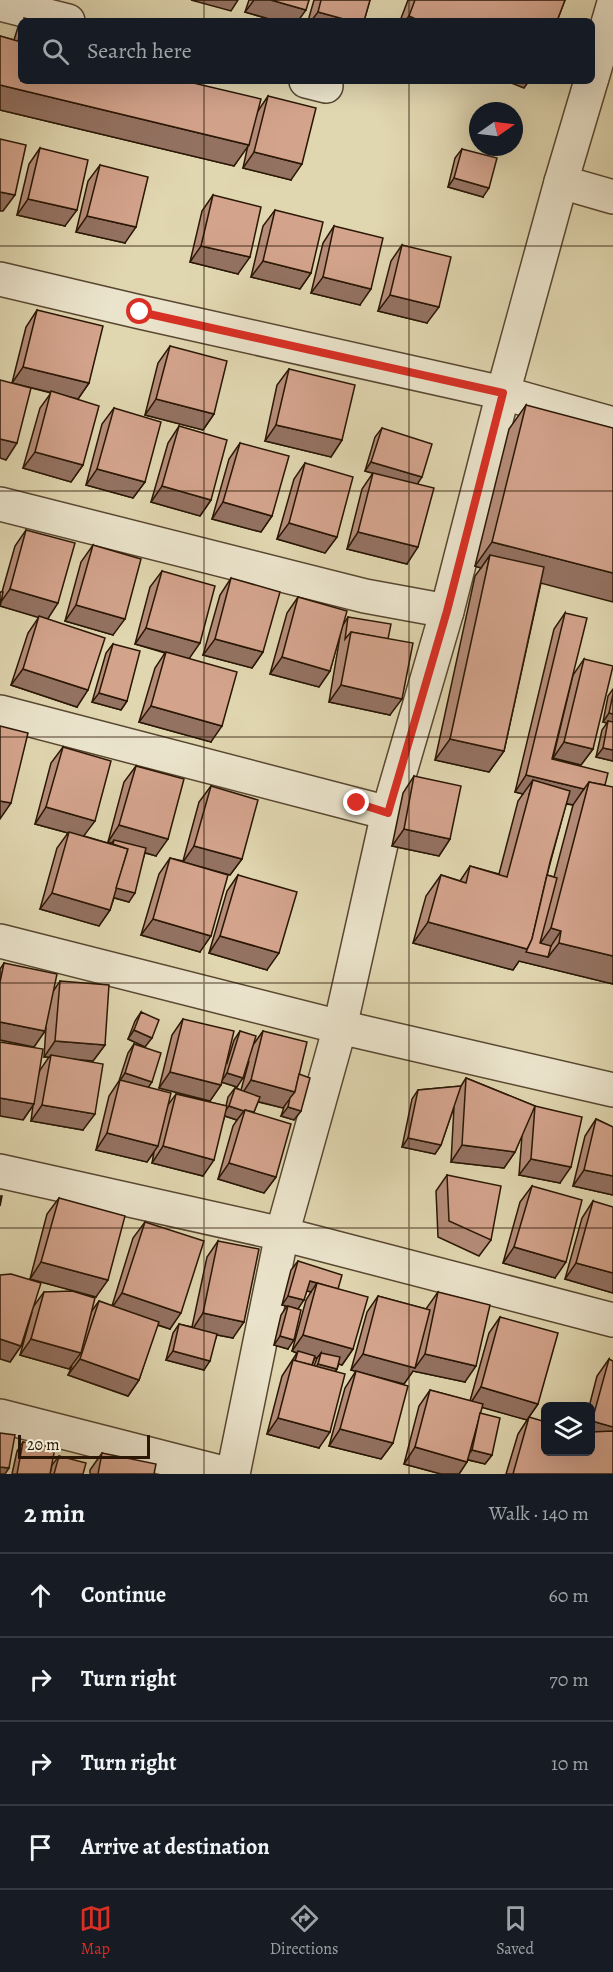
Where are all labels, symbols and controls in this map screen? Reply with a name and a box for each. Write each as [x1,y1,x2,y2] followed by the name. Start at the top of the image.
[18,18,595,84] search box
[39,35,72,68] icon: search
[87,36,192,66] text: Search here
[469,102,523,156] north arrow
[126,298,152,324] route start
[343,789,369,815] route end
[541,1402,595,1456] map controls
[541,1402,595,1456] button: layers
[18,1432,150,1460] scale bar
[27,1434,60,1456] text: 20 m
[24,1496,85,1531] text: 2 min
[489,1500,589,1527] text: Walk · 140 m
[24,1579,57,1612] icon: ahead
[81,1580,166,1610] text: Continue
[549,1582,589,1609] text: 60 m
[24,1663,57,1696] icon: right
[81,1664,177,1694] text: Turn right
[549,1666,589,1693] text: 70 m
[24,1747,57,1780] icon: right
[81,1748,177,1778] text: Turn right
[551,1750,589,1777] text: 10 m
[24,1831,57,1864] icon: arrive
[81,1832,270,1862] text: Arrive at destination
[79,1902,112,1960] tab: Map
[270,1902,338,1960] tab: Directions
[496,1902,534,1960] tab: Saved

